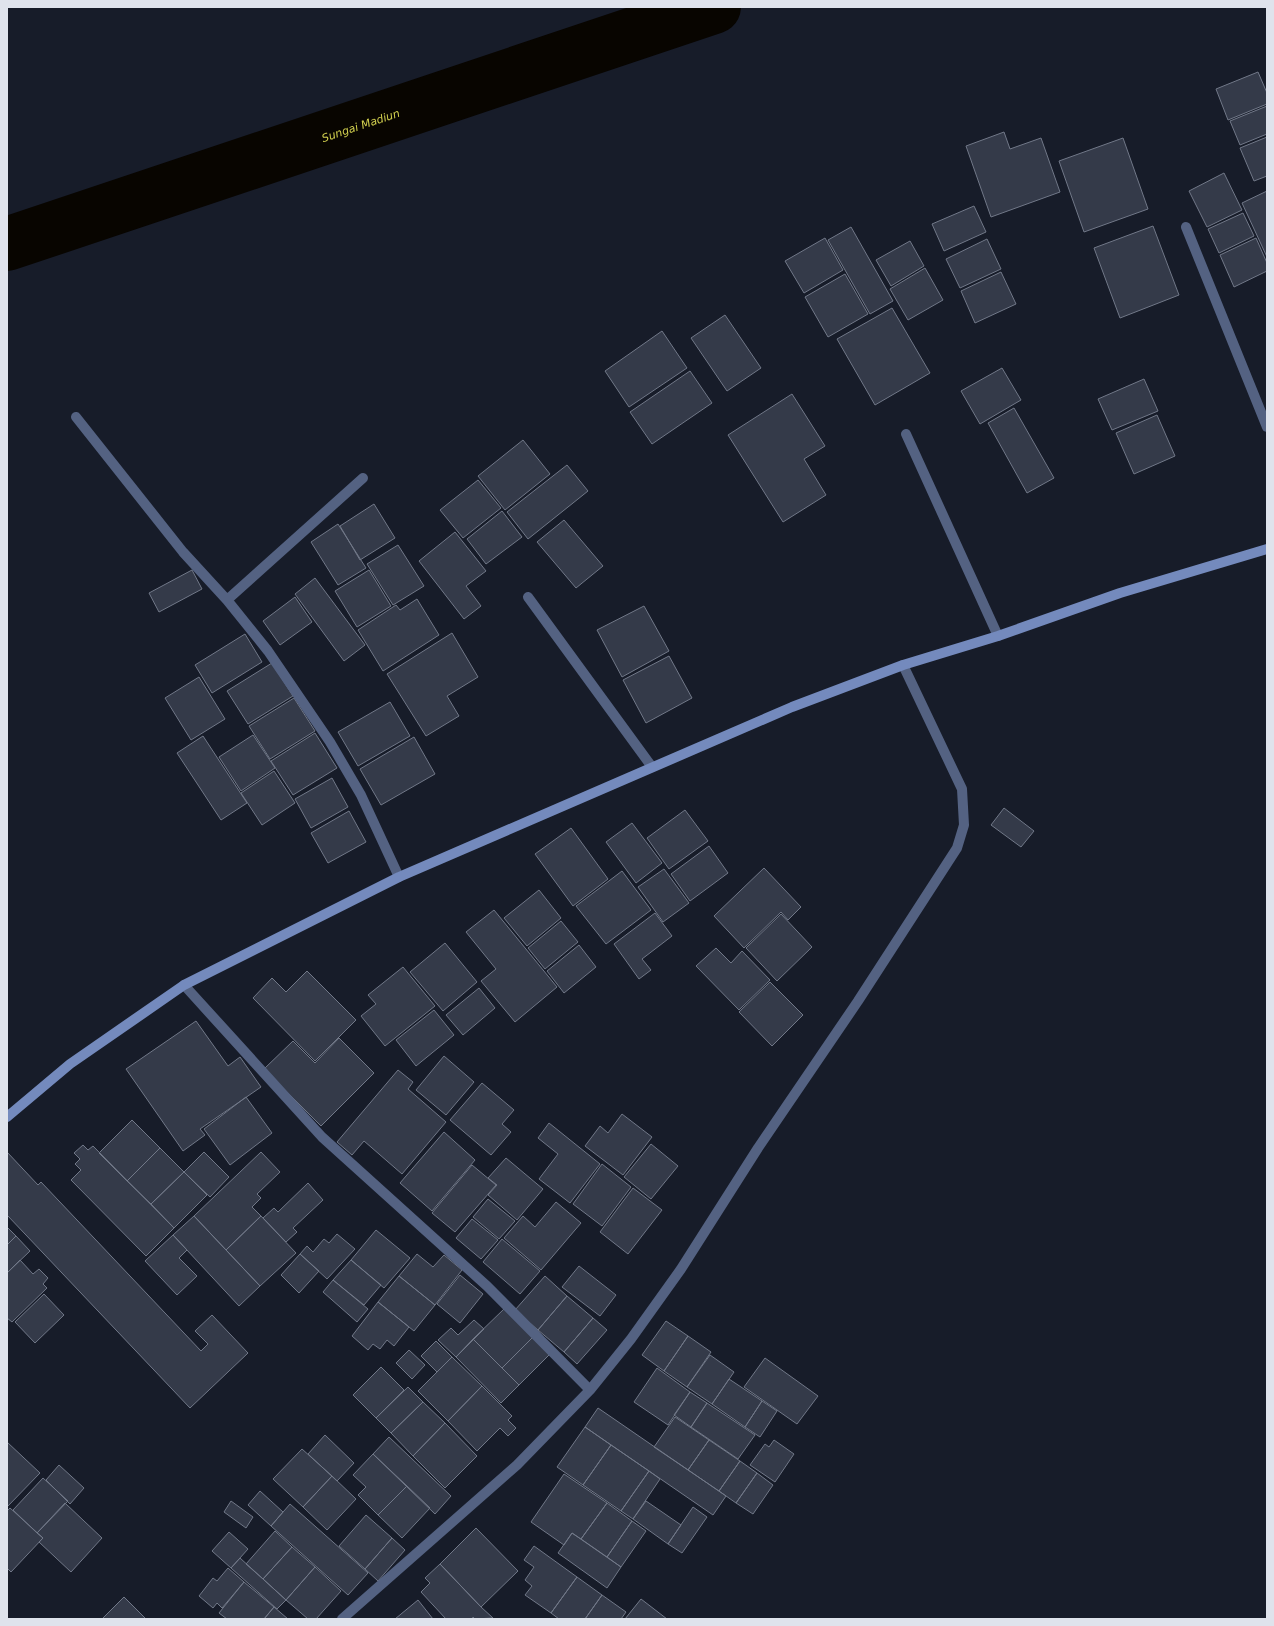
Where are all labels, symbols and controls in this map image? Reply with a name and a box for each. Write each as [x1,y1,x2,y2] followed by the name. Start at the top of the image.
[320,106,401,145] water label: Sungai Madiun

